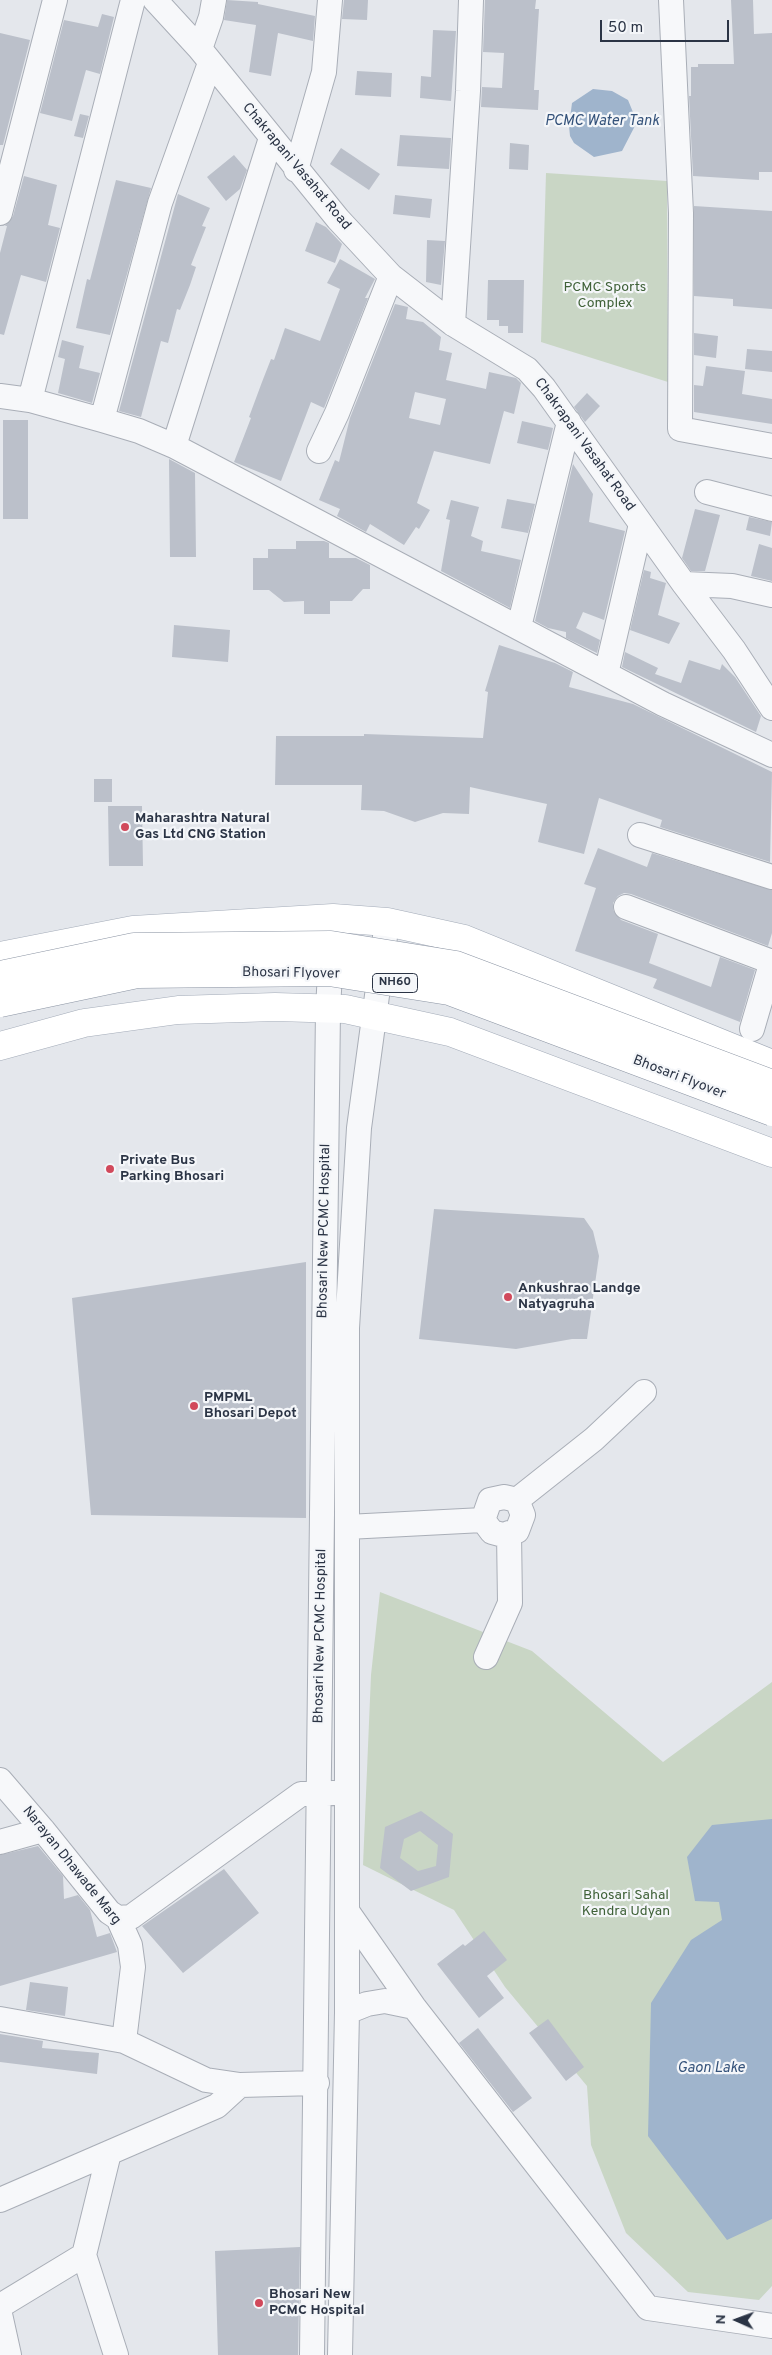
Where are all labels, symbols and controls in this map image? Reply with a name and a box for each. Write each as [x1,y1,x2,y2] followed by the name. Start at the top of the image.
[602,10,731,42] scale bar
[608,19,643,38] text: 50 m
[238,100,354,234] street label: Chakrapani Vasahat Road
[545,113,659,131] water label: PCMC Water Tank
[564,280,646,312] park label: PCMC Sports Complex
[530,375,638,515] street label: Chakrapani Vasahat Road
[135,811,270,844] place label: Maharashtra Natural Gas Ltd CNG Station
[119,821,131,833] marker: Maharashtra Natural Gas Ltd CNG Station
[242,965,340,983] street label: Bhosari Flyover
[372,974,418,992] road number: NH60
[630,1053,728,1103] street label: Bhosari Flyover
[315,1144,335,1318] street label: Bhosari New PCMC Hospital
[120,1153,224,1186] place label: Private Bus Parking Bhosari
[104,1163,116,1175] marker: Private Bus Parking Bhosari
[518,1281,640,1314] place label: Ankushrao Landge Natyagruha
[502,1291,514,1303] marker: Ankushrao Landge Natyagruha
[204,1390,297,1422] place label: PMPML Bhosari Depot
[188,1400,200,1412] marker: PMPML Bhosari Depot
[311,1549,331,1723] street label: Bhosari New PCMC Hospital
[18,1803,124,1929] street label: Narayan Dhawade Marg
[582,1888,670,1920] park label: Bhosari Sahal Kendra Udyan
[677,2060,745,2078] water label: Gaon Lake
[269,2287,365,2320] place label: Bhosari New PCMC Hospital
[712,2295,762,2345] north arrow
[253,2297,265,2309] marker: Bhosari New PCMC Hospital
[713,2314,730,2325] text: N

